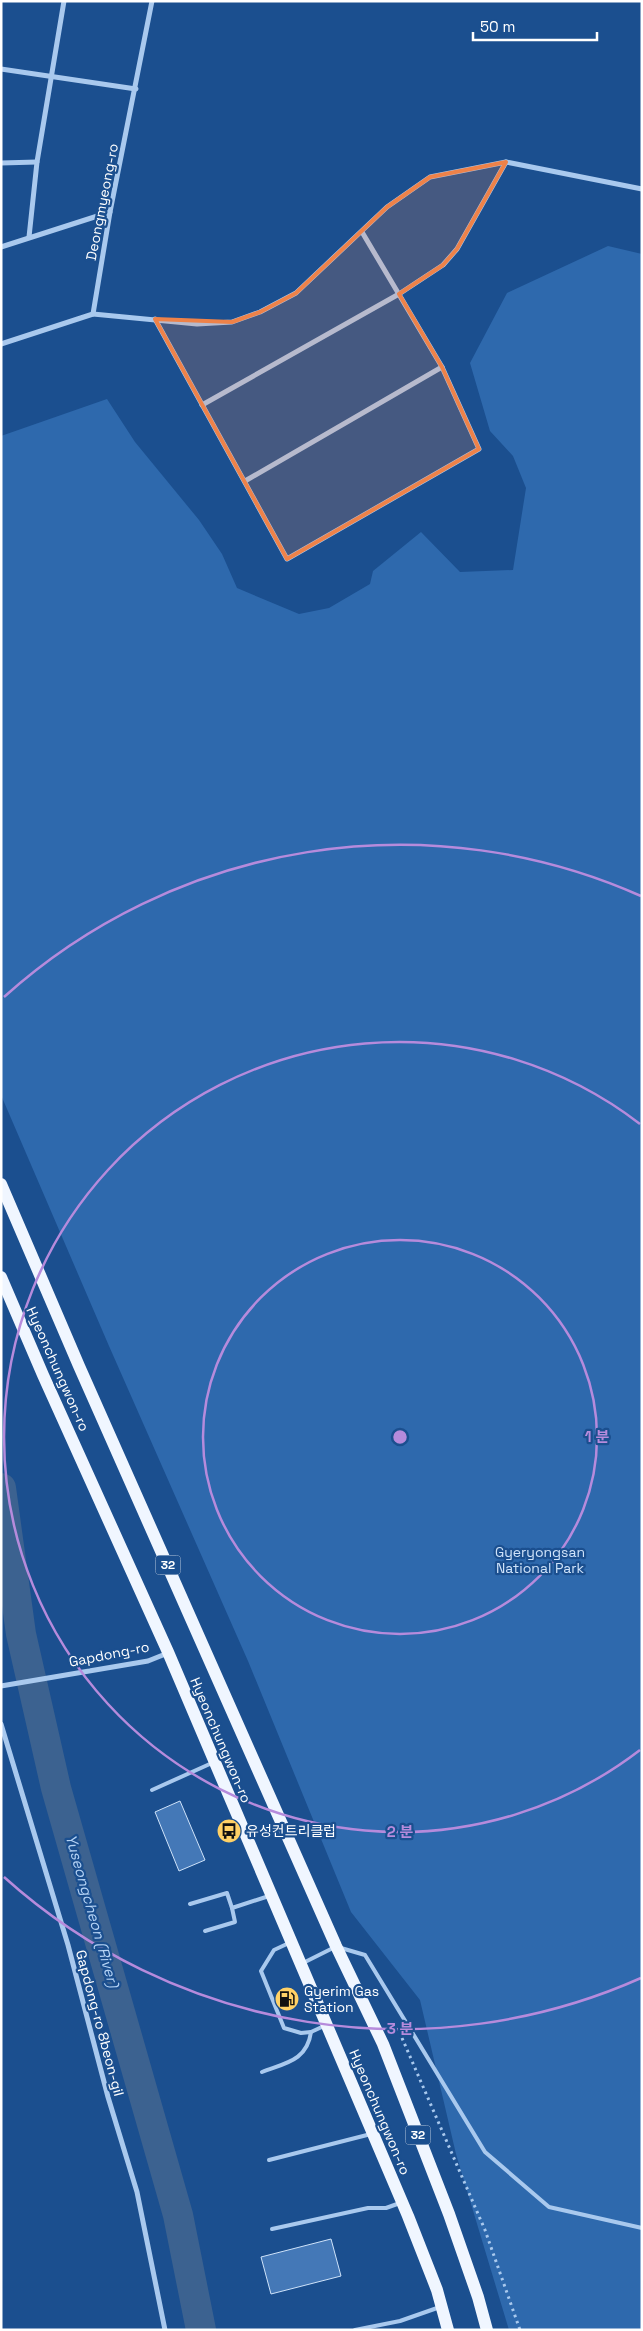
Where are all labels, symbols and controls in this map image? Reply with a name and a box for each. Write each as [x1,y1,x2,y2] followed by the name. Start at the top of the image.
[473,10,597,42] scale bar
[480,17,515,36] text: 50 m
[82,142,122,262] street label: Deongmyeong-ro
[22,1304,94,1434] street label: Hyeonchungwon-ro
[585,1427,609,1446] text: 1 분
[391,1428,409,1446] centre of rings
[495,1543,585,1577] park label: Gyeryongsan National Park
[156,1556,180,1574] road number: 32
[67,1637,151,1671] street label: Gapdong-ro
[186,1675,256,1805] street label: Hyeonchungwon-ro
[216,1818,242,1844] bus stop icon: 유성컨트리클럽
[246,1822,336,1840] place label: 유성컨트리클럽
[387,1822,413,1841] text: 2 분
[62,1832,124,1991] water label: Yuseongcheon (River)
[72,1948,128,2098] street label: Gapdong-ro 8beon-gil
[304,1982,379,2016] place label: Gyerim Gas Station
[274,1986,300,2012] fuel station icon: Gyerim Gas Station
[387,2019,414,2038] text: 3 분
[345,2047,415,2177] street label: Hyeonchungwon-ro
[406,2126,430,2144] road number: 32

